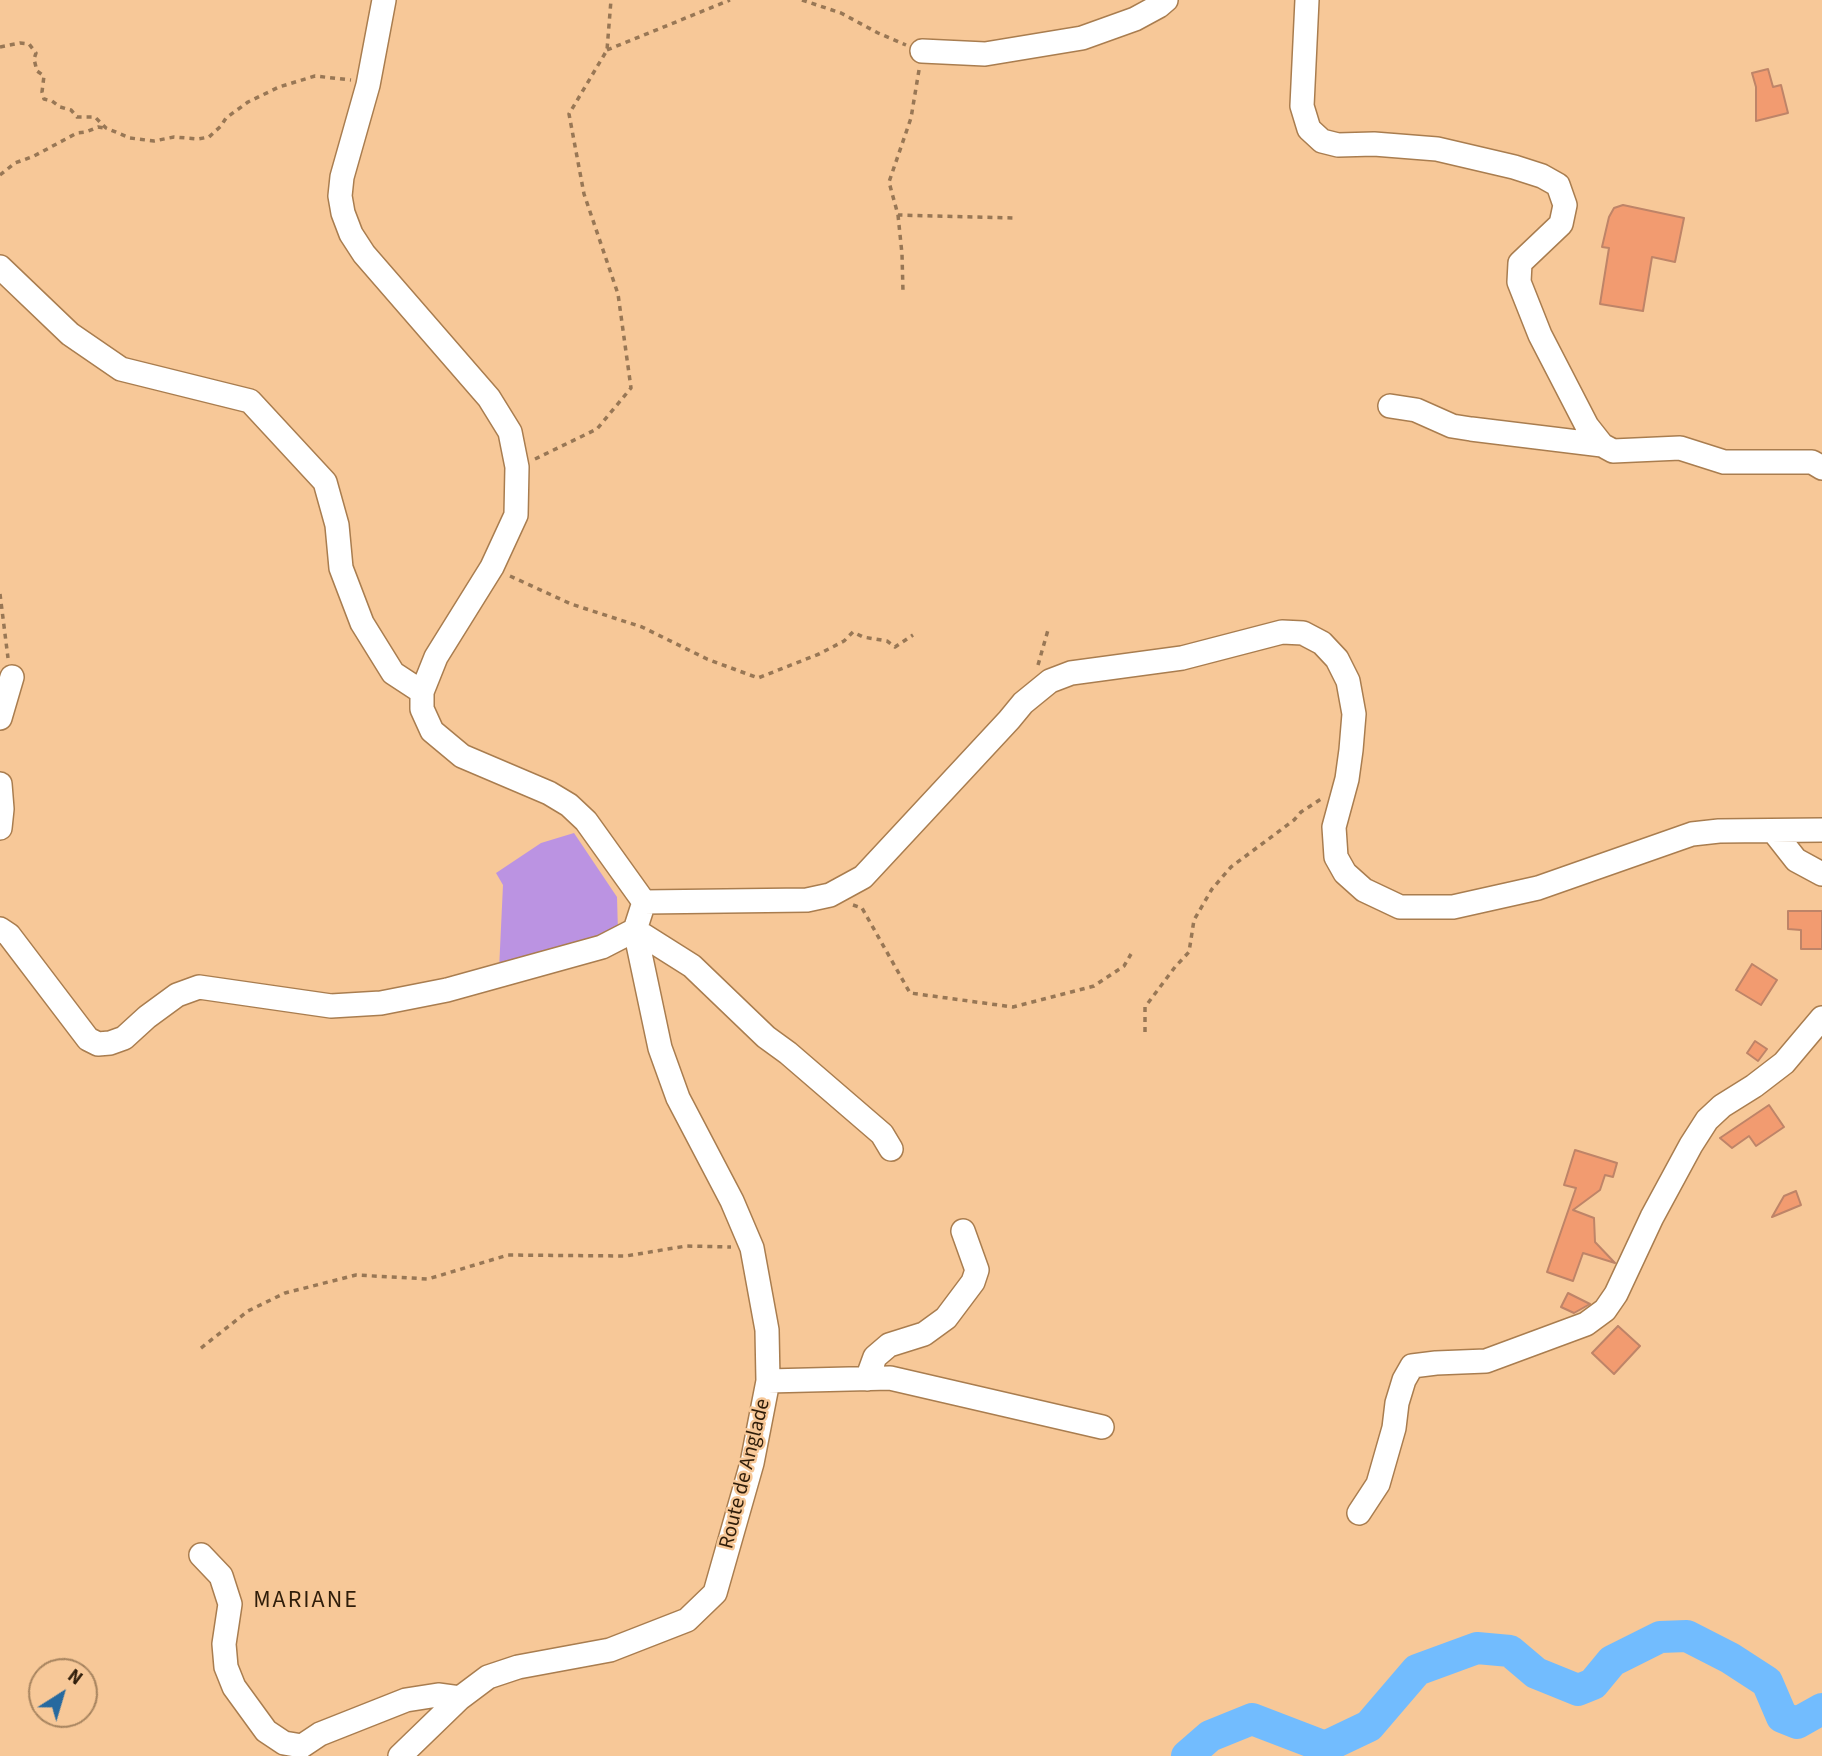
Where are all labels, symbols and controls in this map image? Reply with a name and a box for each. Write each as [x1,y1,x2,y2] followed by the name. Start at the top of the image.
[715,1396,777,1552] street label: Route de Anglade
[254,1588,358,1616] district label: MARIANE
[28,1658,98,1728] north arrow
[62,1663,88,1692] text: N

